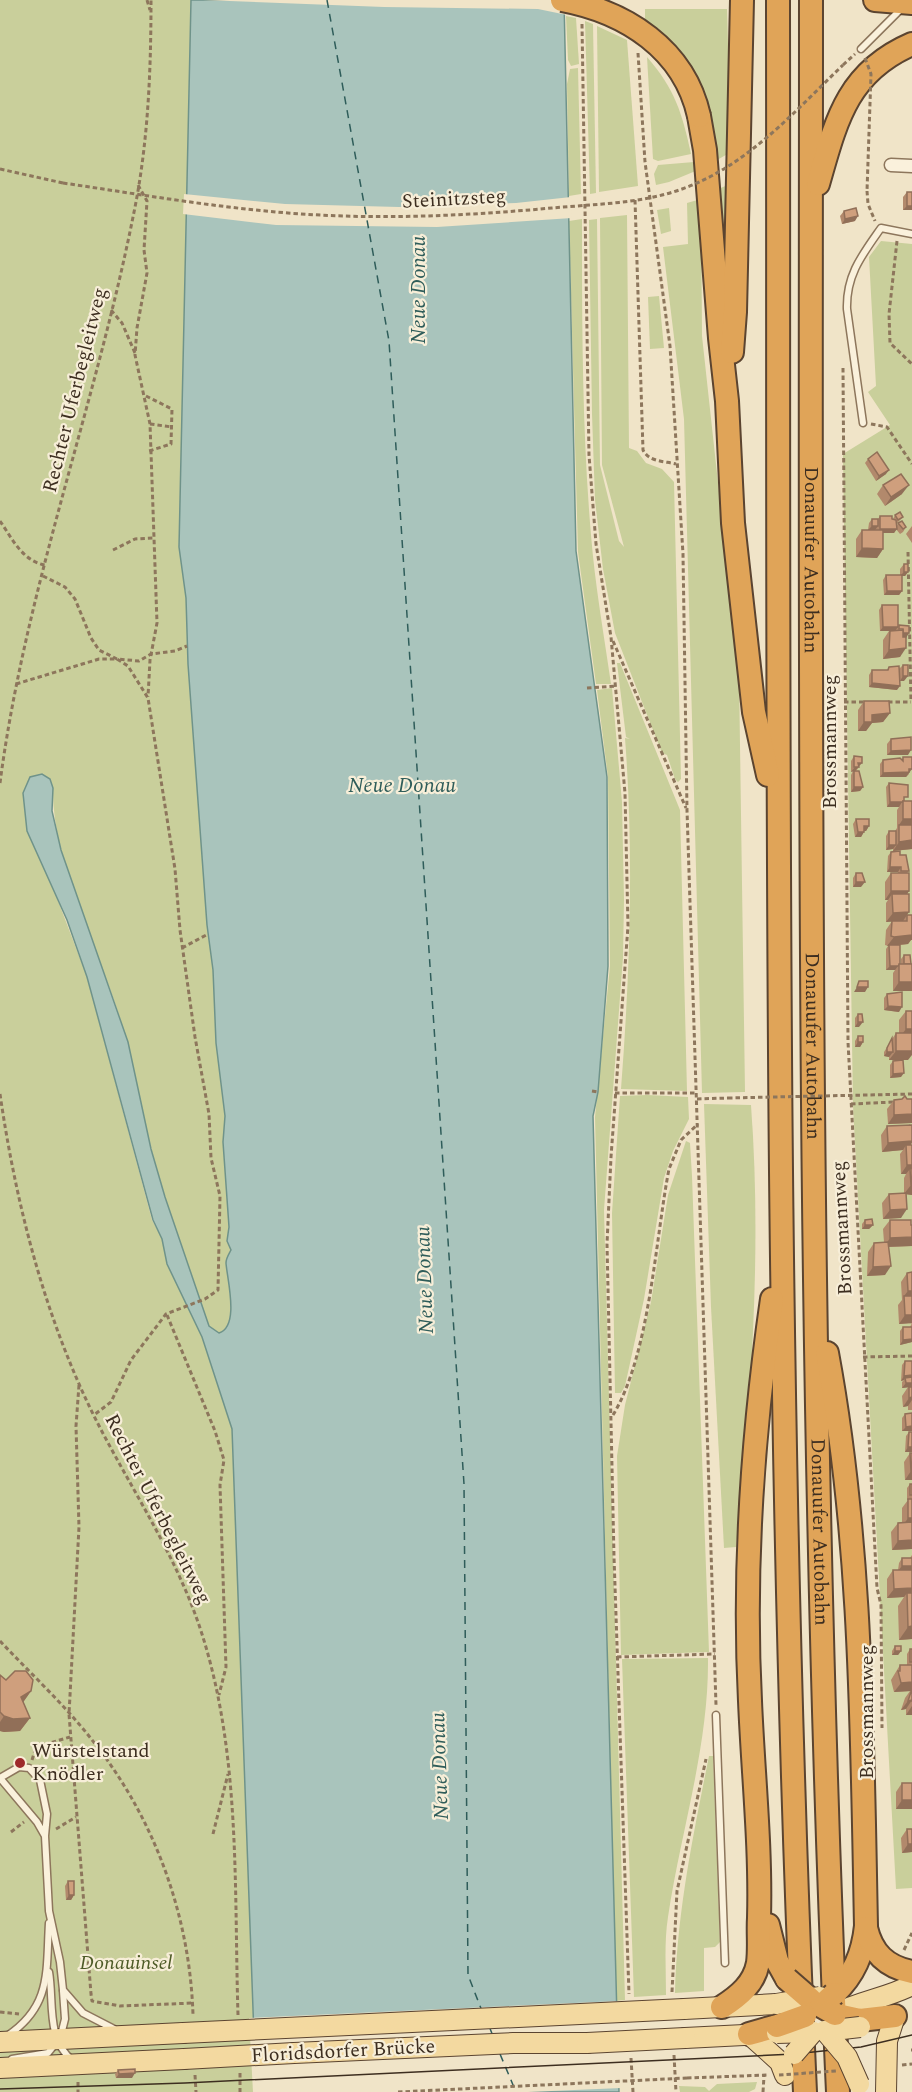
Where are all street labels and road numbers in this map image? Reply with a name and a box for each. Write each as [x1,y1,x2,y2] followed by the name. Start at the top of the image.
[401,181,507,217] street label: Steinitzsteg
[35,284,115,496] street label: Rechter Uferbegleitweg
[796,466,826,654] street label: Donauufer Autobahn
[815,675,845,809] street label: Brossmannweg
[797,952,828,1140] street label: Donauufer Autobahn
[823,1160,861,1296] street label: Brossmannweg
[97,1408,219,1610] street label: Rechter Uferbegleitweg
[803,1438,837,1626] street label: Donauufer Autobahn
[852,1645,882,1779] street label: Brossmannweg
[250,2031,436,2071] street label: Floridsdorfer Brücke

